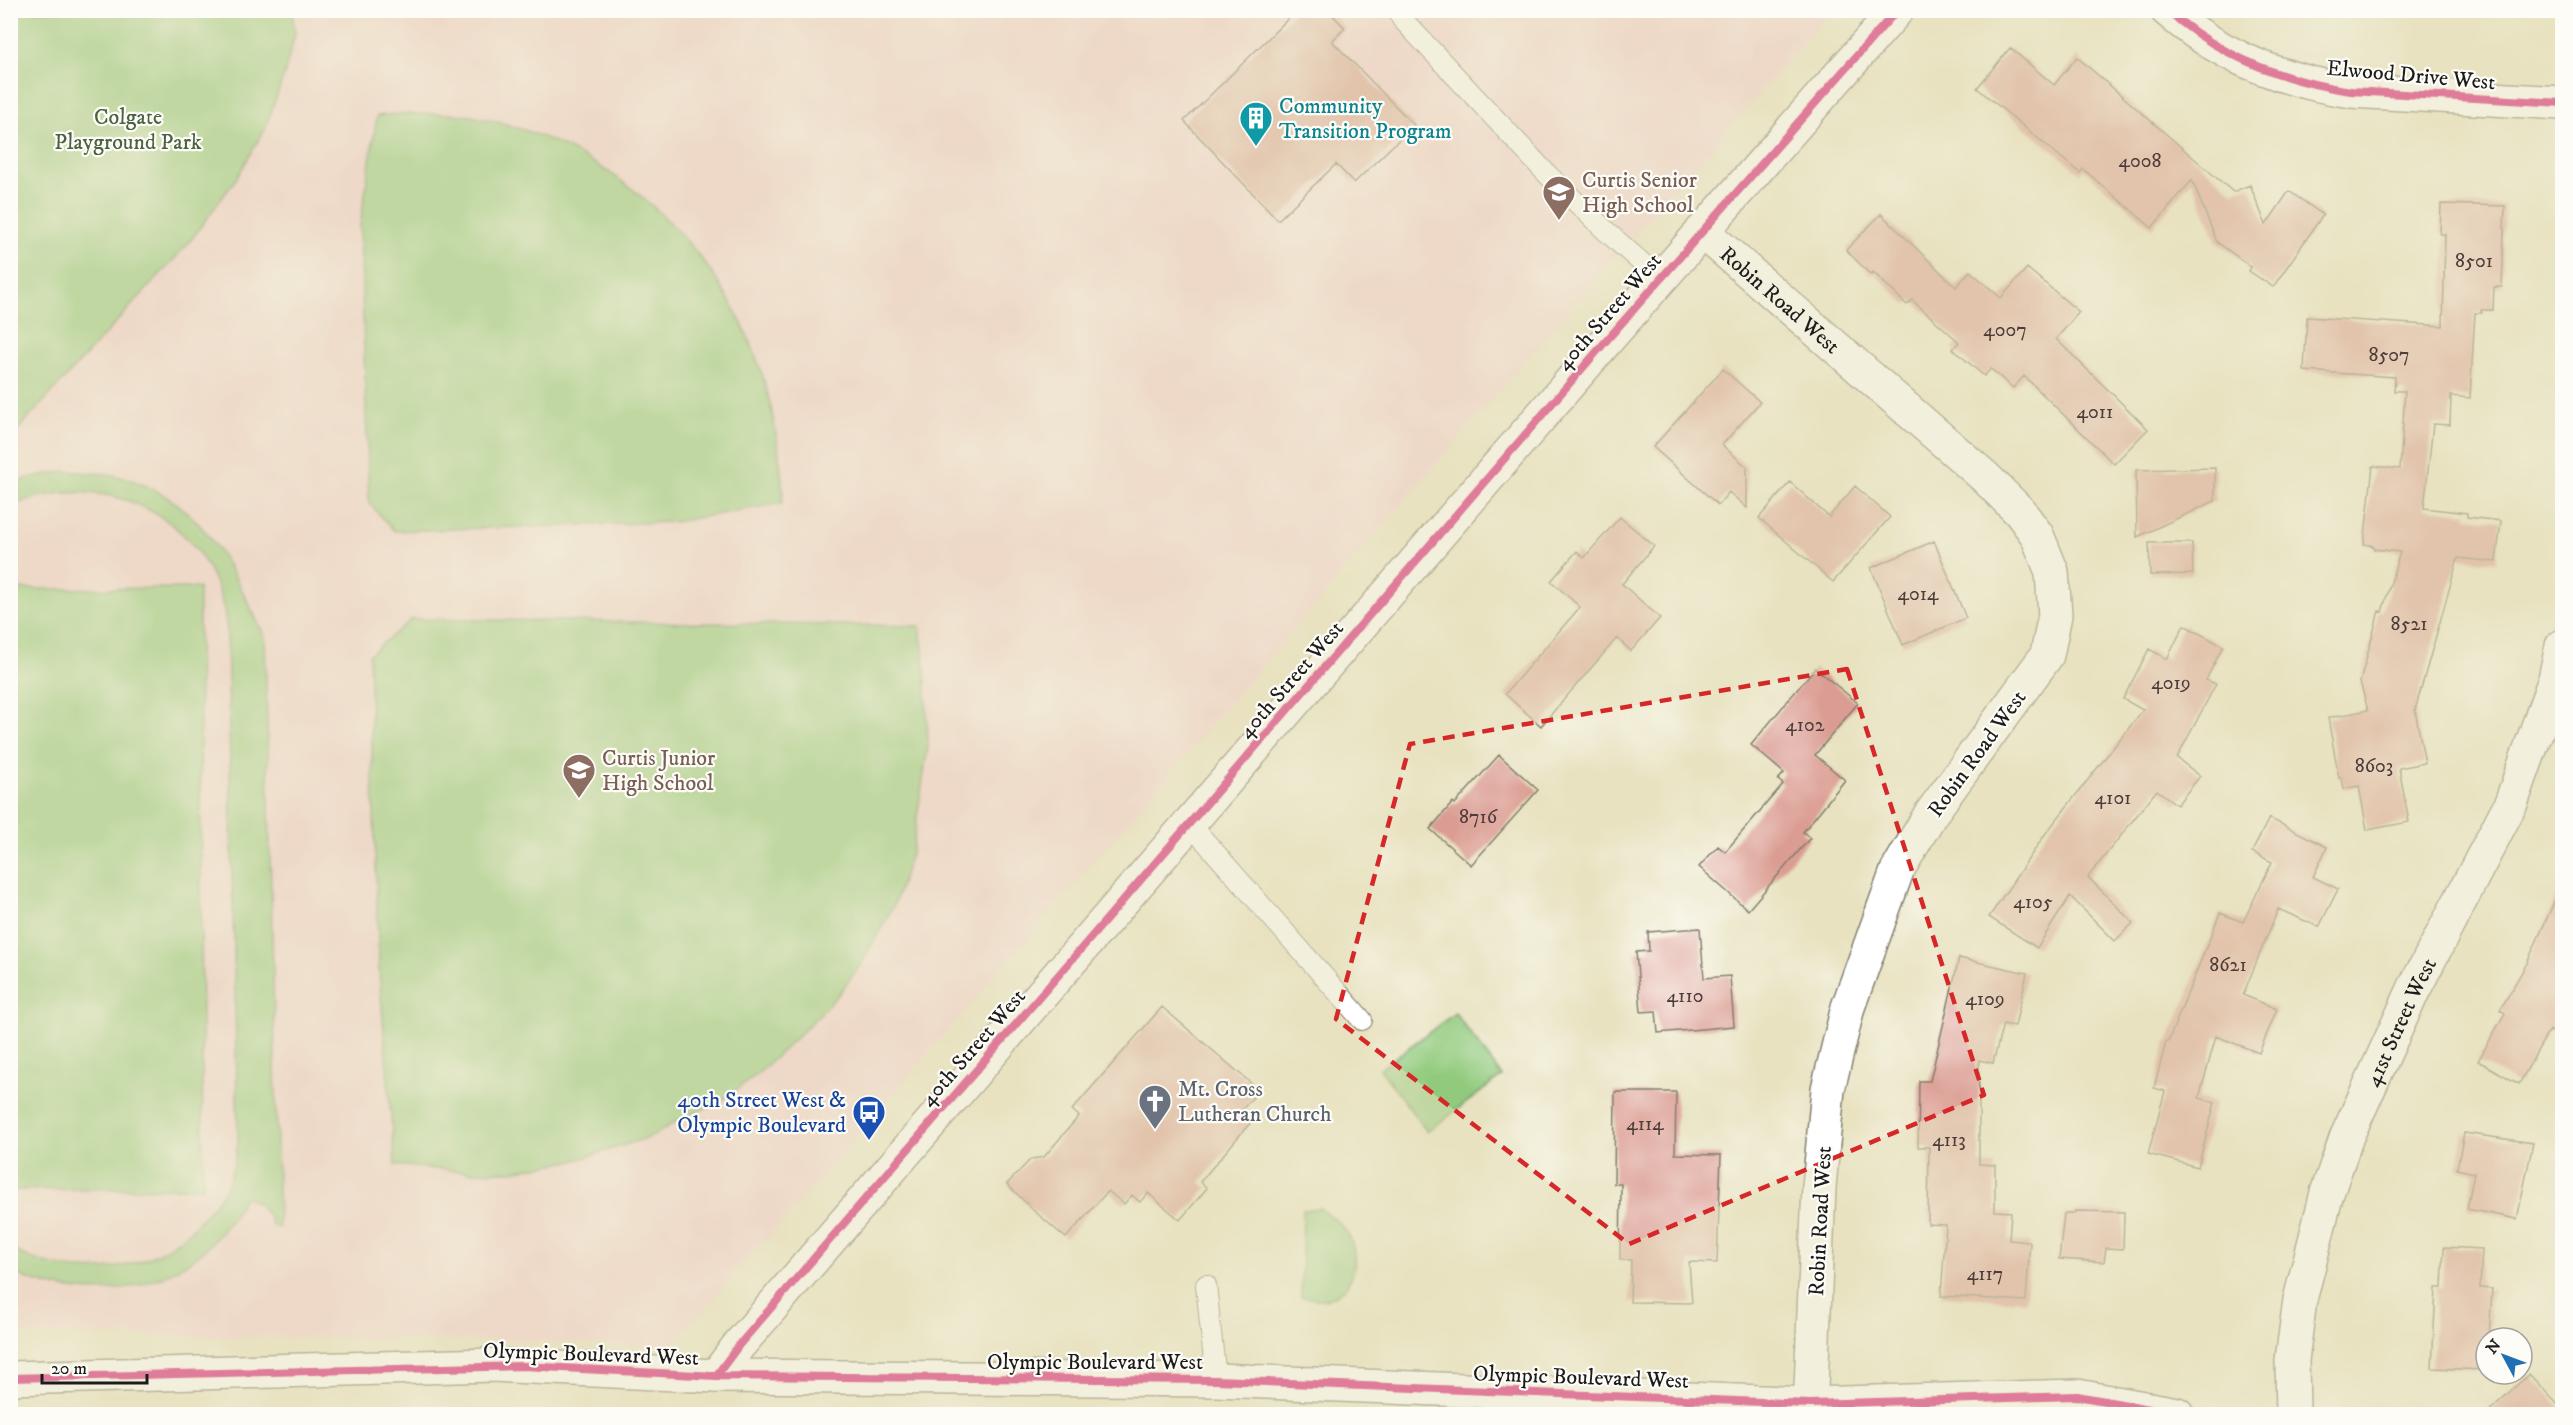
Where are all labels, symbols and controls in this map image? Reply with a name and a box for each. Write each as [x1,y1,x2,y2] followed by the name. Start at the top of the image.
[2325,55,2496,96] street label: Elwood Drive West
[1279,93,1451,145] place label: Community Transition Program
[1238,100,1274,147] building icon: Community Transition Program
[54,104,202,156] park label: Colgate Playground Park
[2118,149,2162,174] house number: 4008
[1582,167,1698,219] place label: Curtis Senior High School
[1541,174,1577,221] school or university icon: Curtis Senior High School
[1714,241,1845,360] street label: Robin Road West
[1551,248,1668,376] street label: 40th Street West
[2455,249,2493,274] house number: 8501
[1983,318,2027,343] house number: 4007
[2368,343,2410,368] house number: 8507
[2077,400,2113,425] house number: 4011
[1897,582,1939,607] house number: 4014
[2390,612,2428,637] house number: 8521
[1233,616,1350,744] street label: 40th Street West
[2151,671,2191,696] house number: 4019
[1922,685,2032,823] street label: Robin Road West
[1785,713,1825,738] house number: 4102
[602,745,716,797] place label: Curtis Junior High School
[561,752,597,799] school or university icon: Curtis Junior High School
[2355,754,2393,779] house number: 8603
[2095,786,2131,811] house number: 4101
[1459,805,1498,830] house number: 8716
[2013,890,2053,915] house number: 4105
[2209,953,2247,978] house number: 8621
[2359,953,2443,1091] street label: 41st Street West
[915,984,1032,1112] street label: 40th Street West
[1667,984,1703,1009] house number: 4110
[1965,987,2005,1012] house number: 4109
[1178,1076,1332,1128] place label: Mt. Cross Lutheran Church
[1137,1083,1173,1130] church icon: Mt. Cross Lutheran Church
[677,1087,846,1139] place label: 40th Street West & Olympic Boulevard
[851,1094,887,1141] bus stop icon: 40th Street West & Olympic Boulevard
[1626,1112,1664,1137] house number: 4114
[1932,1128,1966,1153] house number: 4113
[1803,1145,1838,1297] street label: Robin Road West
[1967,1262,2003,1287] house number: 4117
[2474,1326,2534,1386] north arrow
[2482,1335,2505,1358] text: N
[483,1337,699,1372] street label: Olympic Boulevard West
[42,1347,147,1385] scale bar
[987,1349,1203,1376] street label: Olympic Boulevard West
[51,1358,87,1380] text: 20 m
[1473,1360,1689,1395] street label: Olympic Boulevard West

